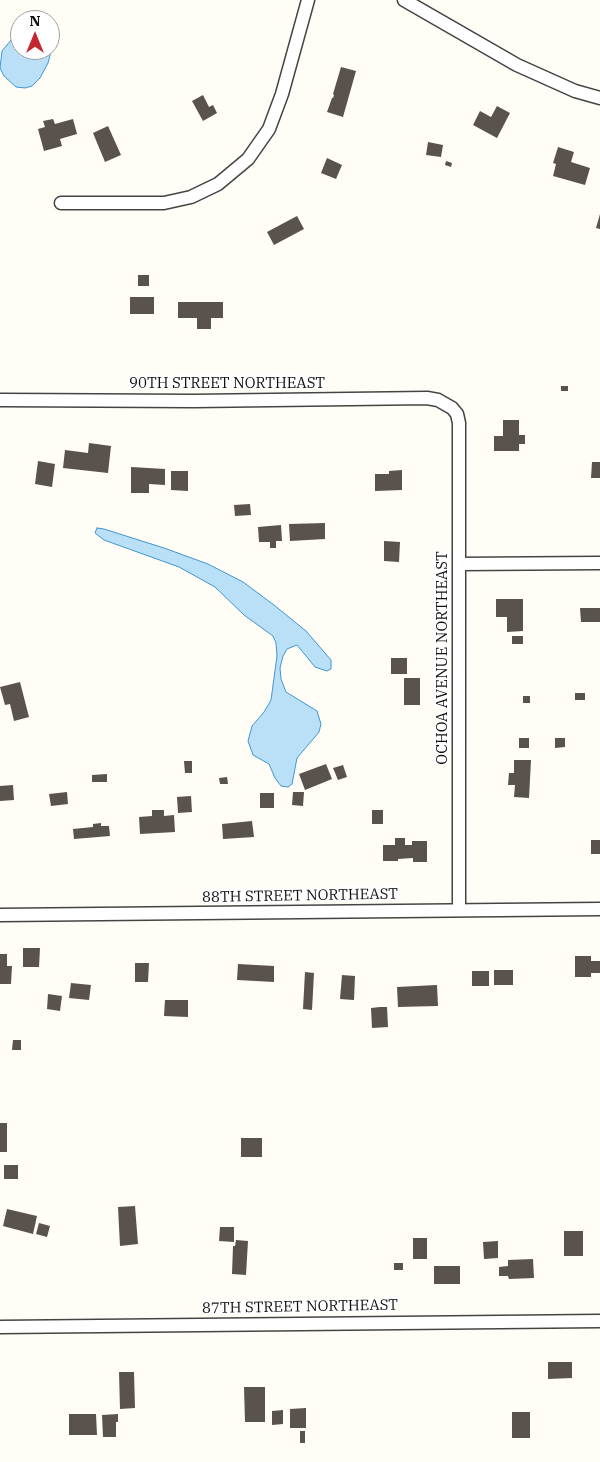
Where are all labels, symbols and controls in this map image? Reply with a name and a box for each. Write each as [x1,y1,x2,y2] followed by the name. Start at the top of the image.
[10,10,60,60] north arrow
[29,12,41,30] text: N
[129,375,325,393] street label: 90TH STREET NORTHEAST
[434,551,452,765] street label: OCHOA AVENUE NORTHEAST
[202,885,398,907] street label: 88TH STREET NORTHEAST
[202,1296,398,1318] street label: 87TH STREET NORTHEAST

